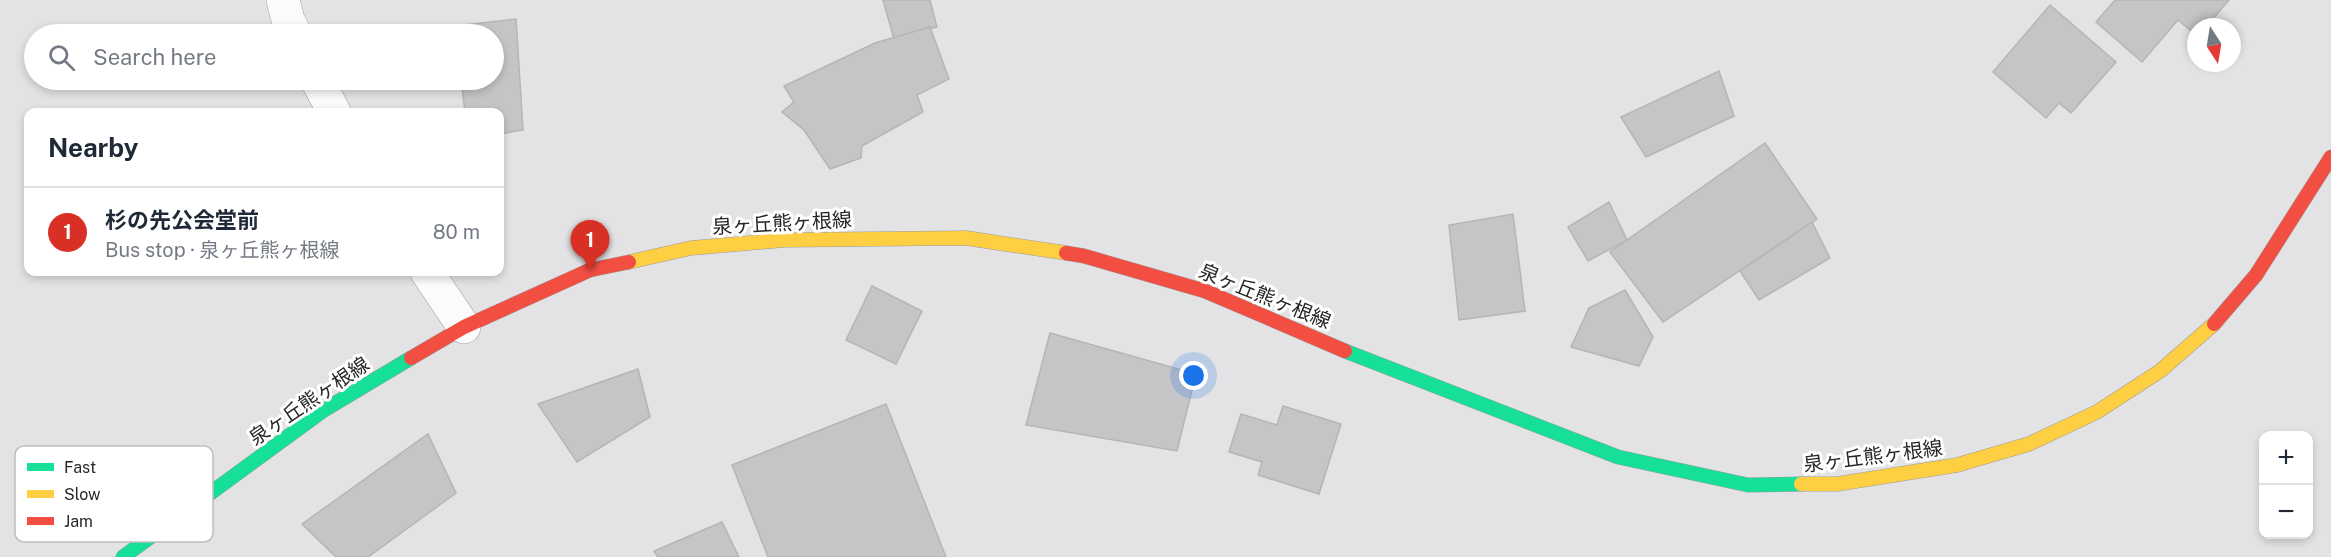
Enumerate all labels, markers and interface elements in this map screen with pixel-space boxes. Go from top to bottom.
north arrow [2187,18,2241,72]
search box [24,24,504,90]
icon: search [45,41,78,74]
text: Search here [93,44,217,70]
text: Nearby [48,132,138,163]
text: 杉の先公会堂前 [105,207,259,233]
street label: 泉ヶ丘熊ヶ根線 [711,207,853,239]
text: 1 [63,220,72,244]
text: 80 m [433,220,480,244]
pin: 1 [570,220,610,270]
text: Bus stop · 泉ヶ丘熊ヶ根線 [105,238,340,262]
street label: 泉ヶ丘熊ヶ根線 [1196,259,1334,333]
street label: 泉ヶ丘熊ヶ根線 [244,352,374,450]
your location [1179,361,1208,390]
map controls [2259,431,2313,539]
button: + [2259,431,2313,485]
street label: 泉ヶ丘熊ヶ根線 [1802,436,1944,476]
legend [15,446,213,542]
text: Fast [64,458,96,477]
text: Slow [64,485,101,504]
button: − [2259,485,2313,539]
text: Jam [64,512,93,531]

